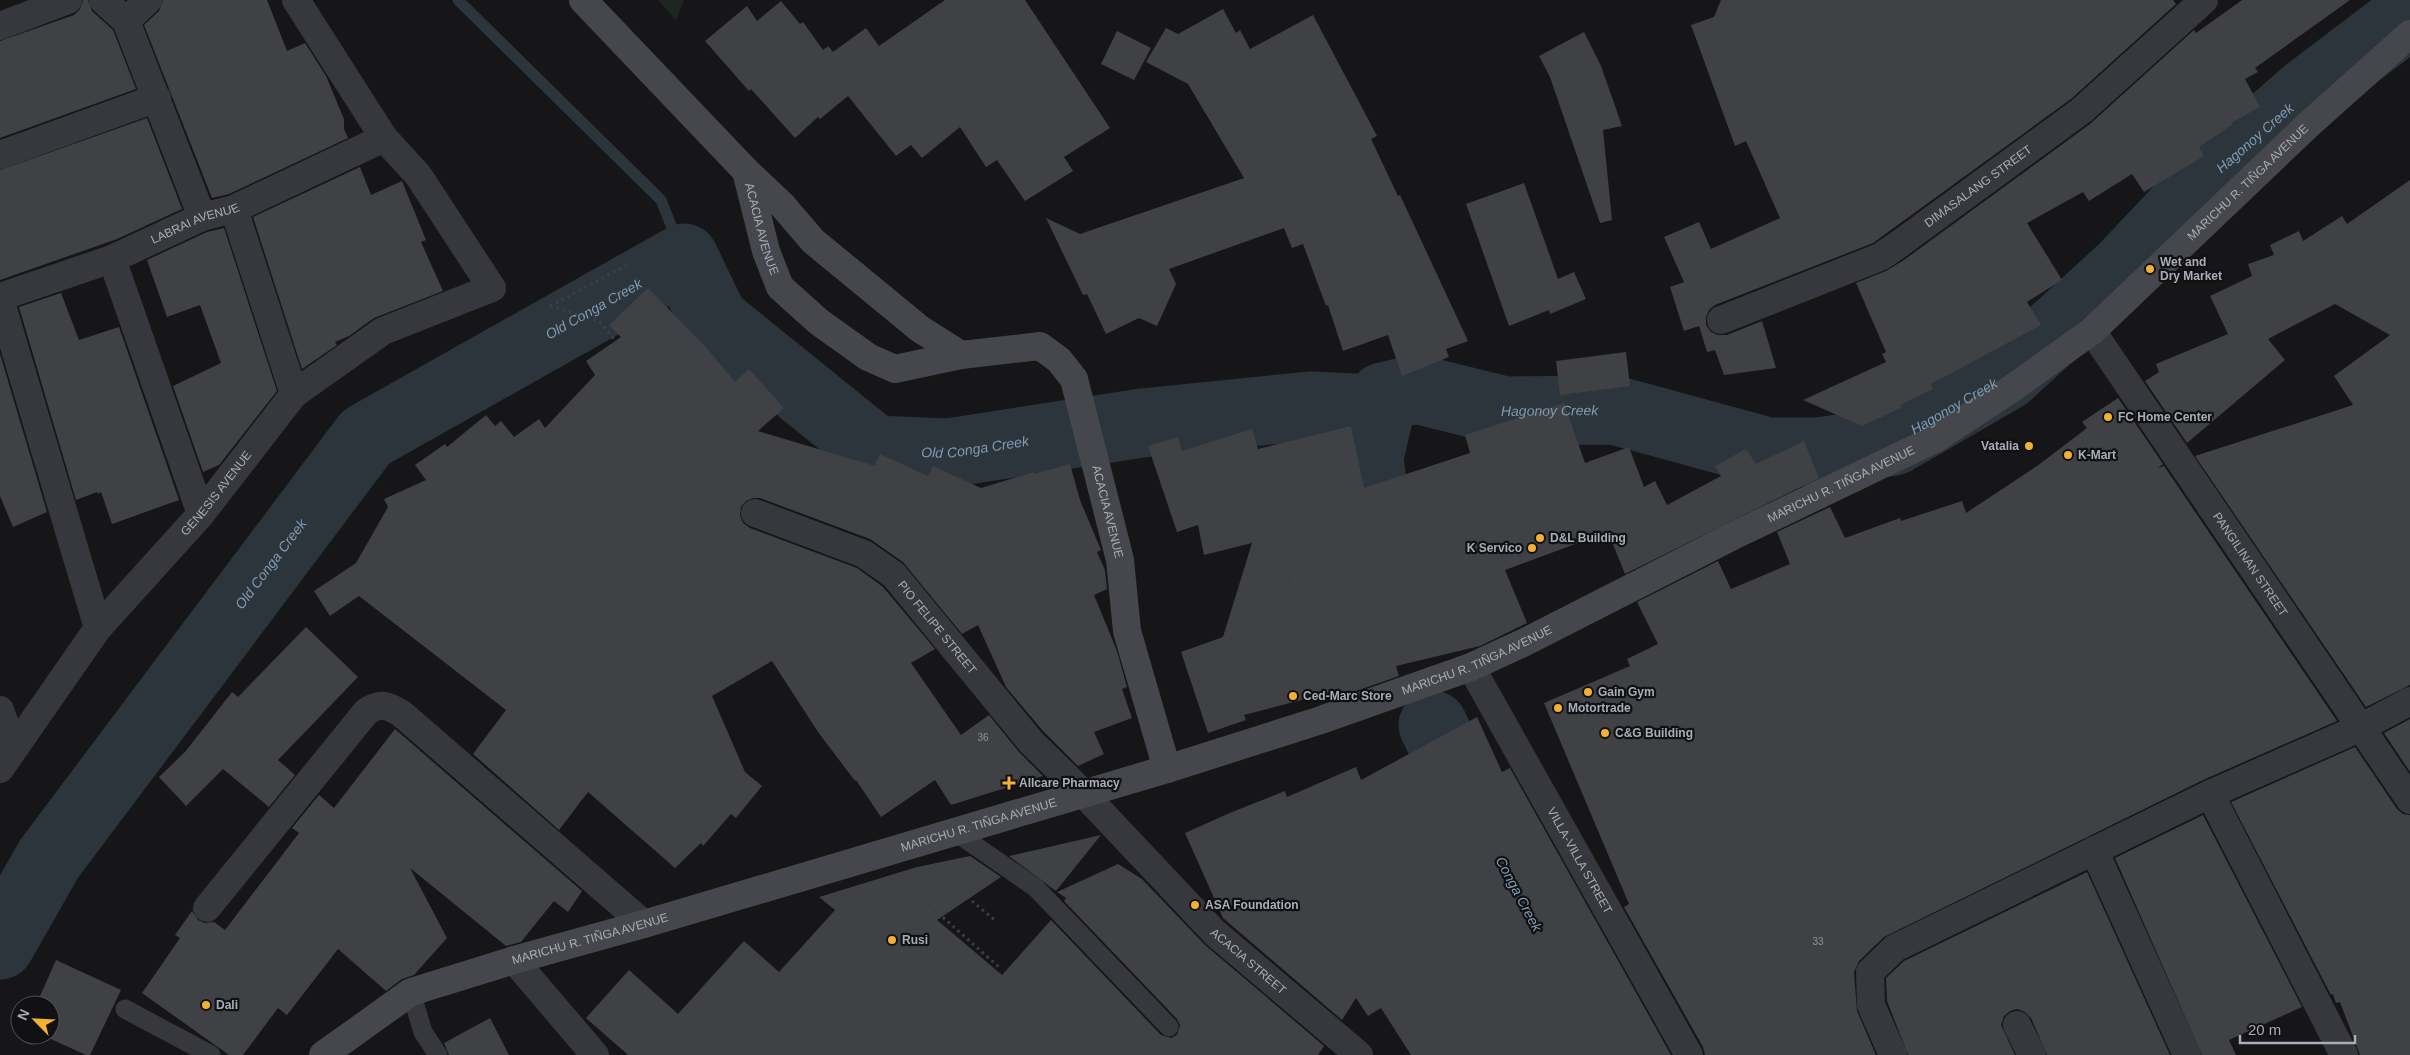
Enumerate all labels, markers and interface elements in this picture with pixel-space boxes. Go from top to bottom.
water label: Hagonoy Creek [2213,99,2297,176]
street label: MARICHU R. TIÑGA AVENUE [2184,122,2311,243]
street label: DIMASALANG STREET [1922,142,2035,230]
street label: ACACIA AVENUE [742,181,782,277]
street label: LABRAI AVENUE [149,200,242,247]
place label: Wet and Dry Market [2160,255,2222,283]
marker: Wet and Dry Market [2144,263,2156,275]
water label: Old Conga Creek [543,275,646,342]
water label: Hagonoy Creek [1908,374,2001,438]
water label: Hagonoy Creek [1501,402,1599,419]
place label: FC Home Center [2118,410,2212,424]
marker: FC Home Center [2102,411,2114,423]
water label: Old Conga Creek [921,432,1031,461]
place label: Vatalia [1981,439,2019,453]
marker: Vatalia [2023,440,2035,452]
street label: MARICHU R. TIÑGA AVENUE [1765,443,1917,525]
street label: GENESIS AVENUE [178,448,254,538]
place label: K-Mart [2078,448,2116,462]
marker: K-Mart [2062,449,2074,461]
street label: ACACIA AVENUE [1089,464,1126,560]
street label: PANGILINAN STREET [2210,510,2291,620]
water label: Old Conga Creek [232,515,310,612]
place label: D&L Building [1550,531,1626,545]
marker: D&L Building [1534,532,1546,544]
place label: K Servico [1467,541,1522,555]
marker: K Servico [1526,542,1538,554]
street label: PIO FELIPE STREET [895,578,980,677]
street label: MARICHU R. TIÑGA AVENUE [1400,622,1554,698]
place label: Gain Gym [1598,685,1655,699]
marker: Gain Gym [1582,686,1594,698]
place label: Ced-Marc Store [1303,689,1392,703]
marker: Ced-Marc Store [1287,690,1299,702]
place label: Motortrade [1568,701,1631,715]
marker: Motortrade [1552,702,1564,714]
place label: C&G Building [1615,726,1693,740]
marker: C&G Building [1599,727,1611,739]
house number: 36 [977,732,989,743]
place label: Allcare Pharmacy [1019,776,1120,790]
marker: Allcare Pharmacy [1003,777,1015,789]
street label: MARICHU R. TIÑGA AVENUE [899,795,1058,855]
street label: VILLA-VILLA STREET [1544,805,1615,917]
water label: Conga Creek [1493,854,1546,935]
place label: ASA Foundation [1205,898,1299,912]
marker: ASA Foundation [1189,899,1201,911]
street label: MARICHU R. TIÑGA AVENUE [510,910,670,967]
street label: ACACIA STREET [1208,925,1290,998]
place label: Rusi [902,933,928,947]
marker: Rusi [886,934,898,946]
house number: 33 [1812,936,1824,947]
north arrow [10,995,60,1045]
place label: Dali [216,998,238,1012]
marker: Dali [200,999,212,1011]
text: N [14,1007,32,1023]
scale bar [2240,1012,2355,1044]
text: 20 m [2248,1021,2281,1038]

